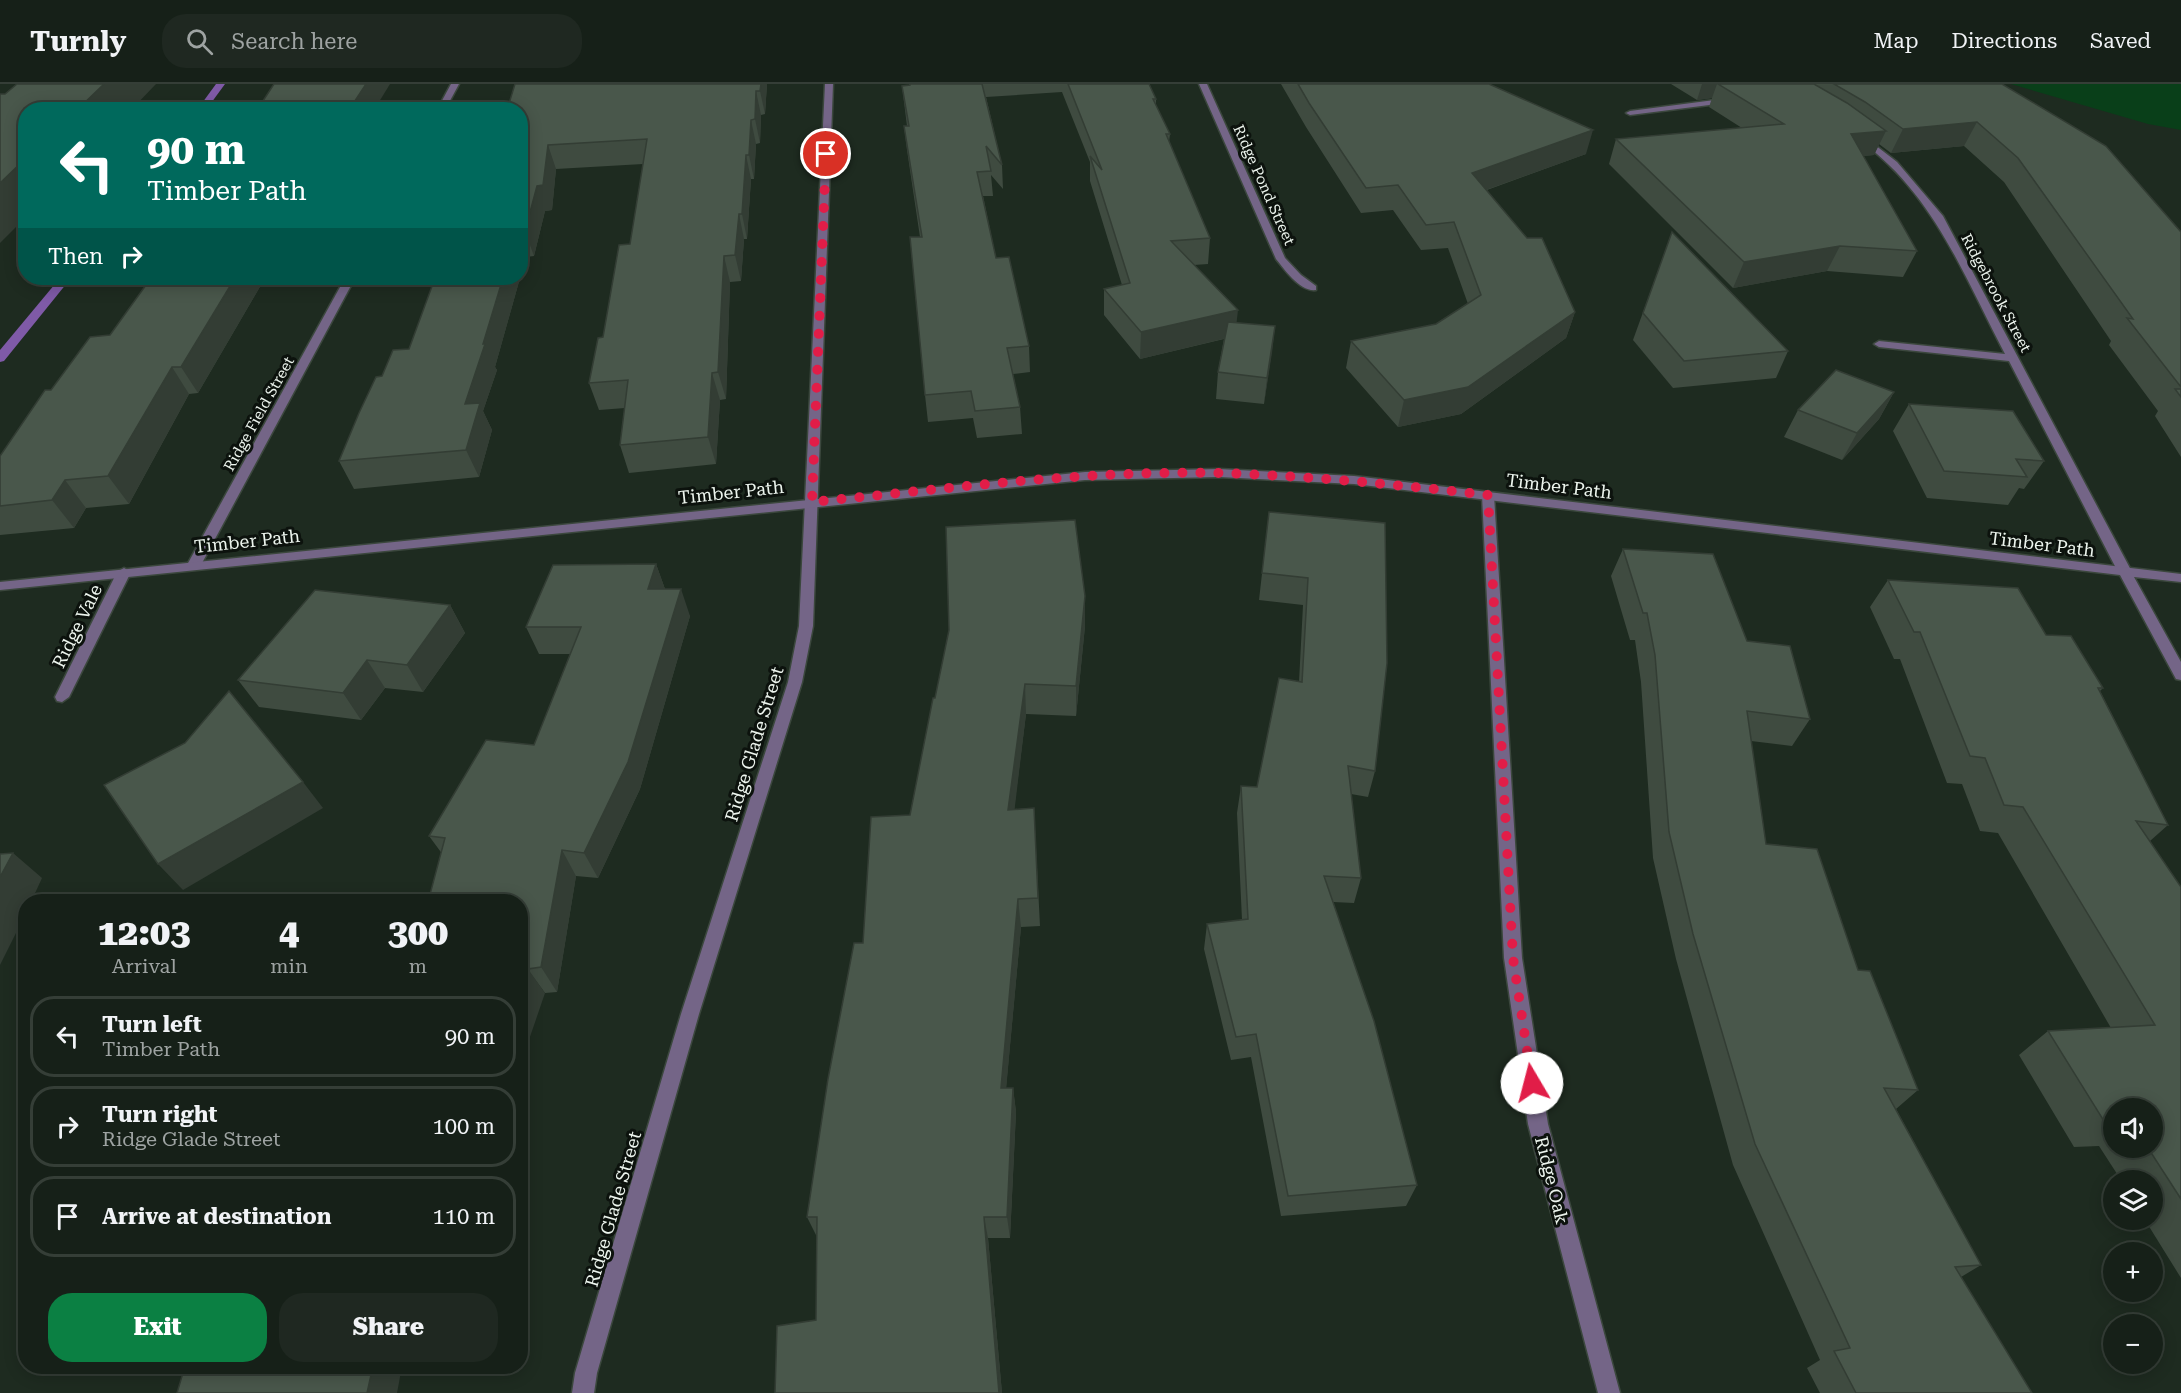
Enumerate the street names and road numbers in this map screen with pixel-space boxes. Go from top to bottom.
street label: Ridge Pond Street [1229,122,1299,248]
street label: Ridgebrook Street [1957,231,2035,356]
street label: Ridge Field Street [220,353,298,474]
street label: Timber Path [1505,469,1613,503]
street label: Timber Path [677,476,785,508]
street label: Timber Path [193,525,301,557]
street label: Timber Path [1988,527,2096,561]
street label: Ridge Vale [48,581,106,671]
street label: Ridge Glade Street [720,664,788,824]
street label: Ridge Glade Street [581,1129,645,1289]
street label: Ridge Oak [1531,1134,1573,1226]

